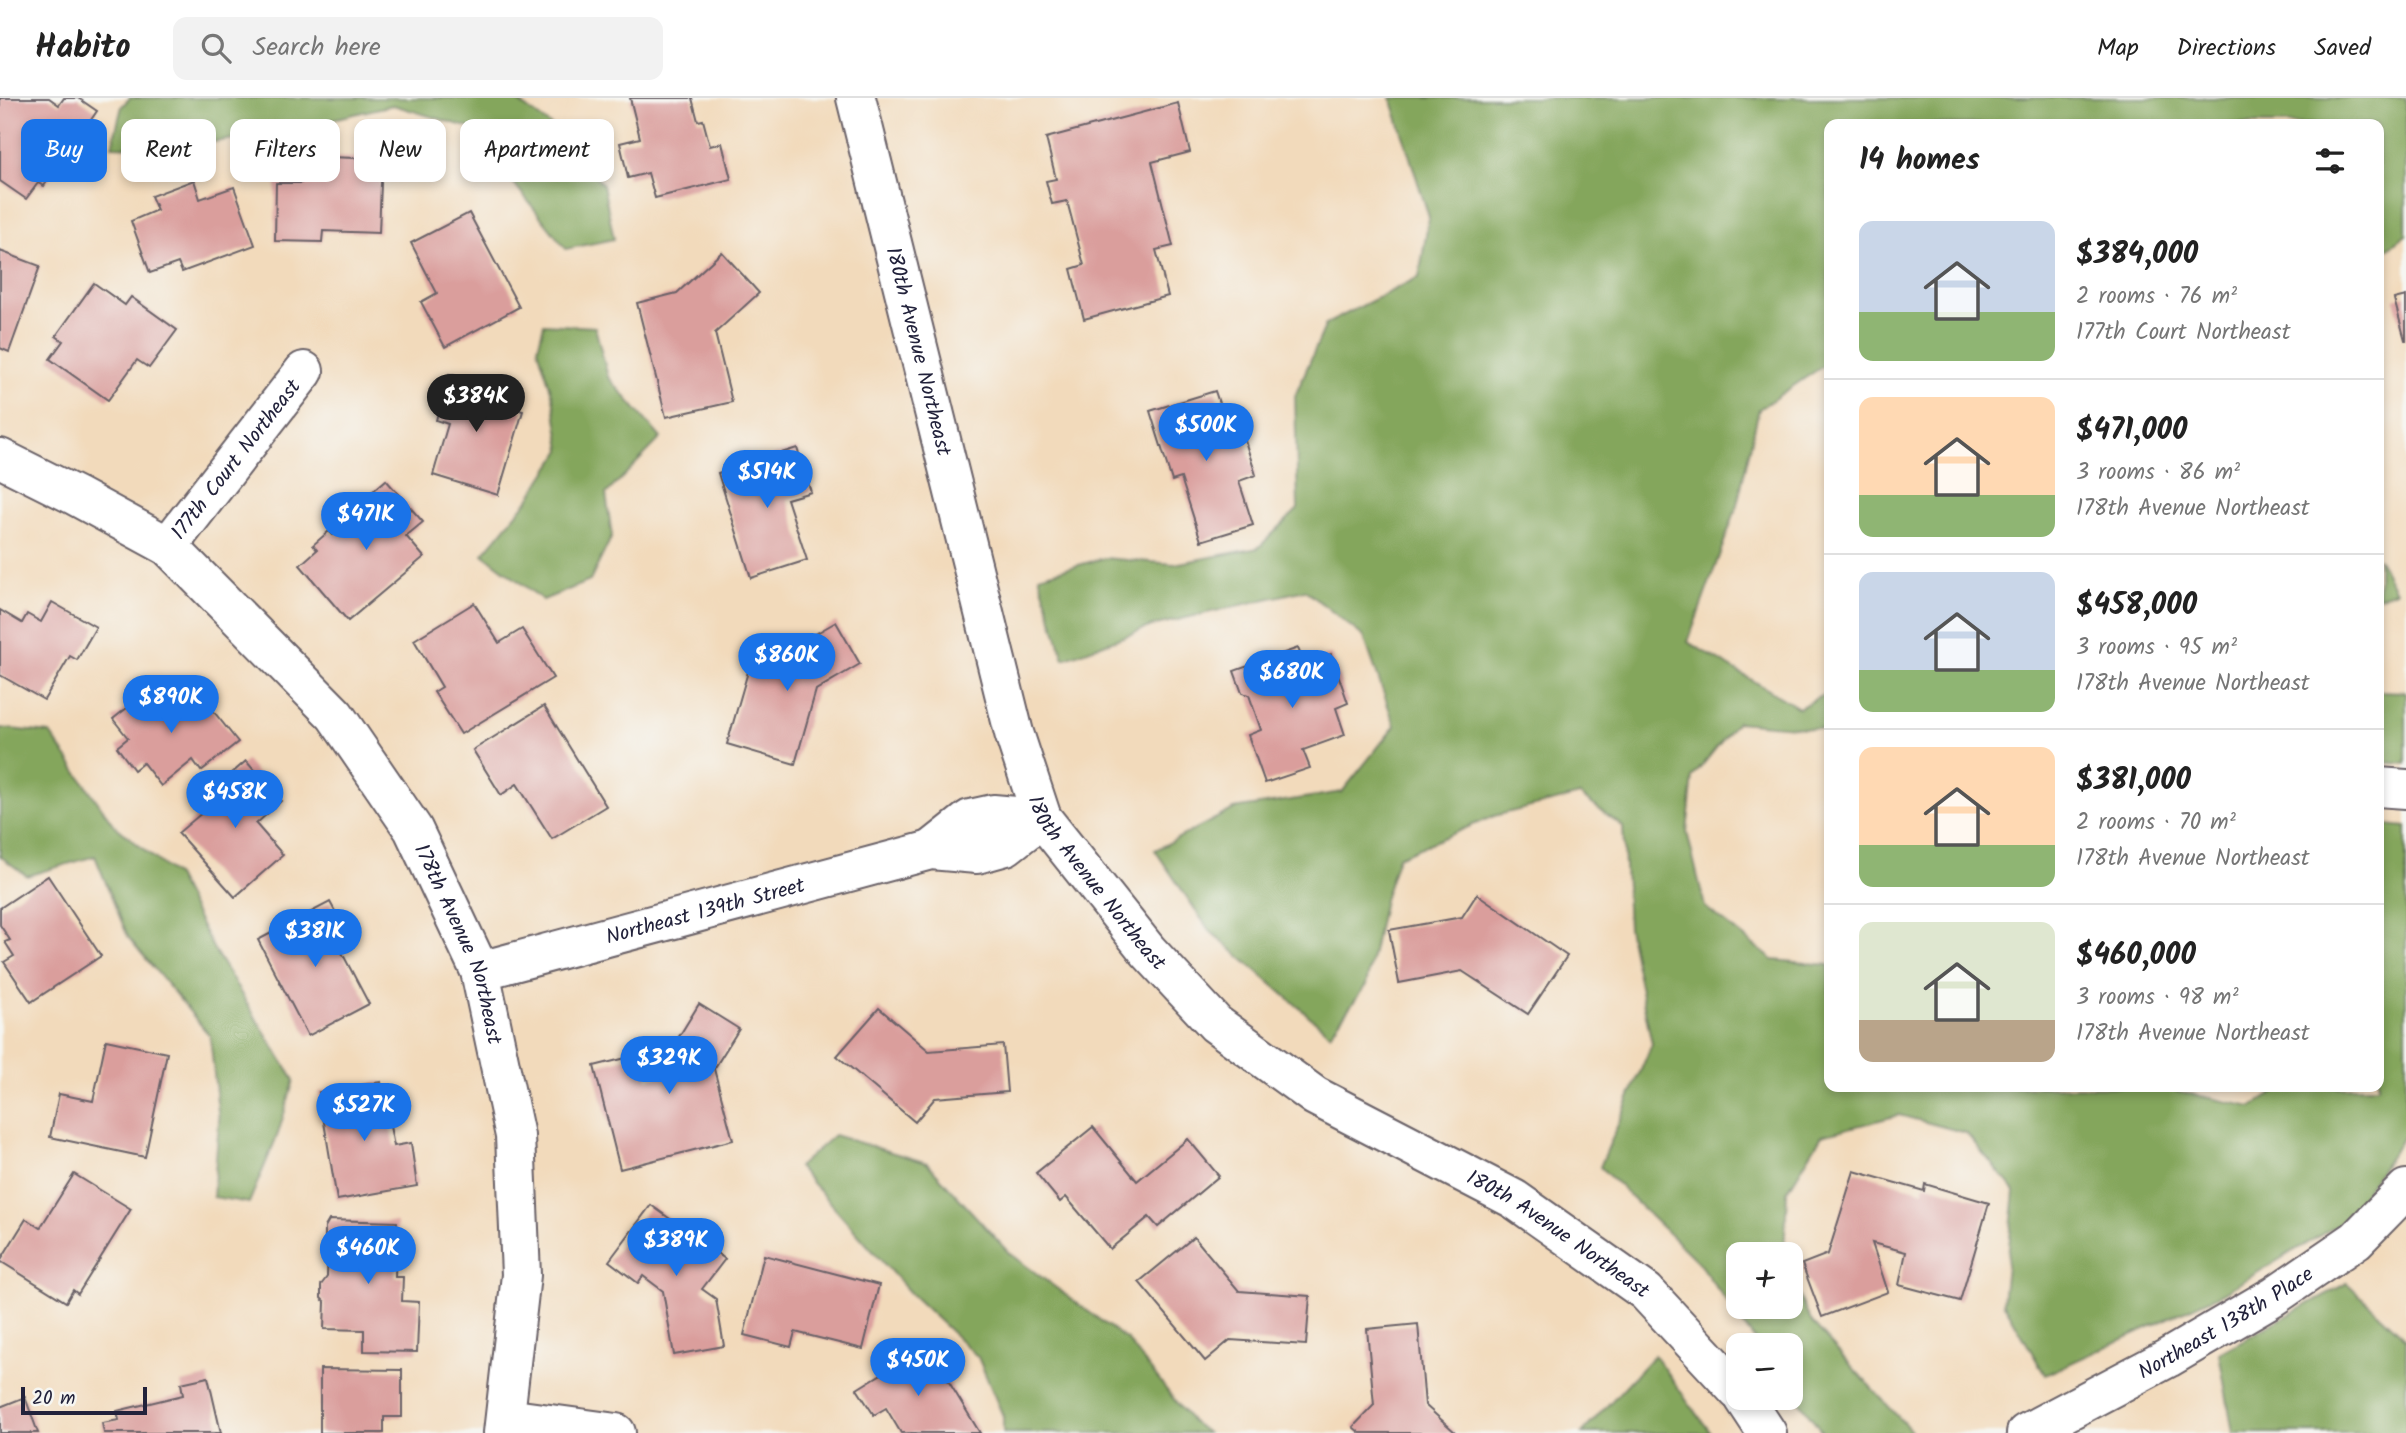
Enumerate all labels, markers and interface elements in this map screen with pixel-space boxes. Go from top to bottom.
search box [173,17,663,80]
text: Habito [35,22,131,75]
text: Search here [253,27,381,69]
icon: search [197,29,235,67]
text: Map [2097,29,2139,68]
text: Directions [2177,29,2276,68]
text: Saved [2314,29,2371,68]
chip: Buy [21,119,107,182]
chip: Rent [121,119,216,182]
chip: Filters [230,119,340,182]
chip: New [354,119,446,182]
chip: Apartment [460,119,614,182]
text: 14 homes [1859,137,1980,185]
icon: filters [2311,142,2349,180]
text: $384,000 [2076,231,2198,279]
street label: 180th Avenue Northeast [876,244,960,460]
icon: home [1915,249,1999,333]
text: 2 rooms · 76 m² [2076,279,2237,315]
text: 177th Court Northeast [2076,315,2291,351]
street label: 177th Court Northeast [164,372,310,548]
pin: $384K [427,374,525,434]
text: $384K [443,379,509,415]
pin: $500K [1157,404,1255,463]
text: $471,000 [2076,407,2187,455]
text: $500K [1175,408,1237,444]
icon: home [1915,425,1999,509]
pin: $514K [718,450,816,510]
text: $514K [738,455,796,491]
text: 3 rooms · 86 m² [2076,455,2240,491]
text: 178th Avenue Northeast [2076,491,2310,527]
pin: $471K [317,492,415,552]
text: $471K [337,497,395,533]
text: $458,000 [2076,582,2197,630]
icon: home [1915,600,1999,684]
text: 3 rooms · 95 m² [2076,630,2237,666]
pin: $860K [738,634,836,693]
text: $860K [754,638,820,674]
pin: $680K [1243,650,1341,710]
text: $680K [1259,655,1325,691]
text: 178th Avenue Northeast [2076,666,2310,702]
pin: $890K [122,676,220,735]
text: $890K [139,680,203,716]
text: $381,000 [2076,757,2191,805]
pin: $458K [186,770,284,830]
text: $458K [202,775,268,811]
icon: home [1915,775,1999,859]
street label: 180th Avenue Northeast [1018,791,1174,979]
text: 2 rooms · 70 m² [2076,805,2236,841]
street label: 178th Avenue Northeast [404,839,510,1048]
text: 178th Avenue Northeast [2076,841,2310,877]
street label: Northeast 139th Street [602,869,809,955]
pin: $381K [266,910,364,969]
text: $381K [285,914,345,950]
text: $460,000 [2076,932,2196,980]
icon: home [1915,950,1999,1034]
text: 3 rooms · 98 m² [2076,980,2239,1016]
text: 178th Avenue Northeast [2076,1016,2310,1052]
pin: $329K [620,1037,718,1096]
text: $329K [636,1041,702,1077]
pin: $527K [315,1084,413,1143]
text: $527K [332,1088,396,1124]
street label: 180th Avenue Northeast [1460,1162,1657,1308]
pin: $389K [627,1218,725,1278]
text: $389K [643,1223,709,1259]
pin: $460K [319,1226,417,1286]
text: $460K [336,1231,400,1267]
map controls [1726,1242,1803,1410]
button: + [1726,1242,1803,1319]
street label: Northeast 138th Place [2133,1258,2321,1389]
button: − [1726,1333,1803,1410]
pin: $450K [869,1338,967,1398]
text: $450K [886,1343,950,1379]
scale bar [21,1384,147,1416]
text: 20 m [32,1384,75,1414]

